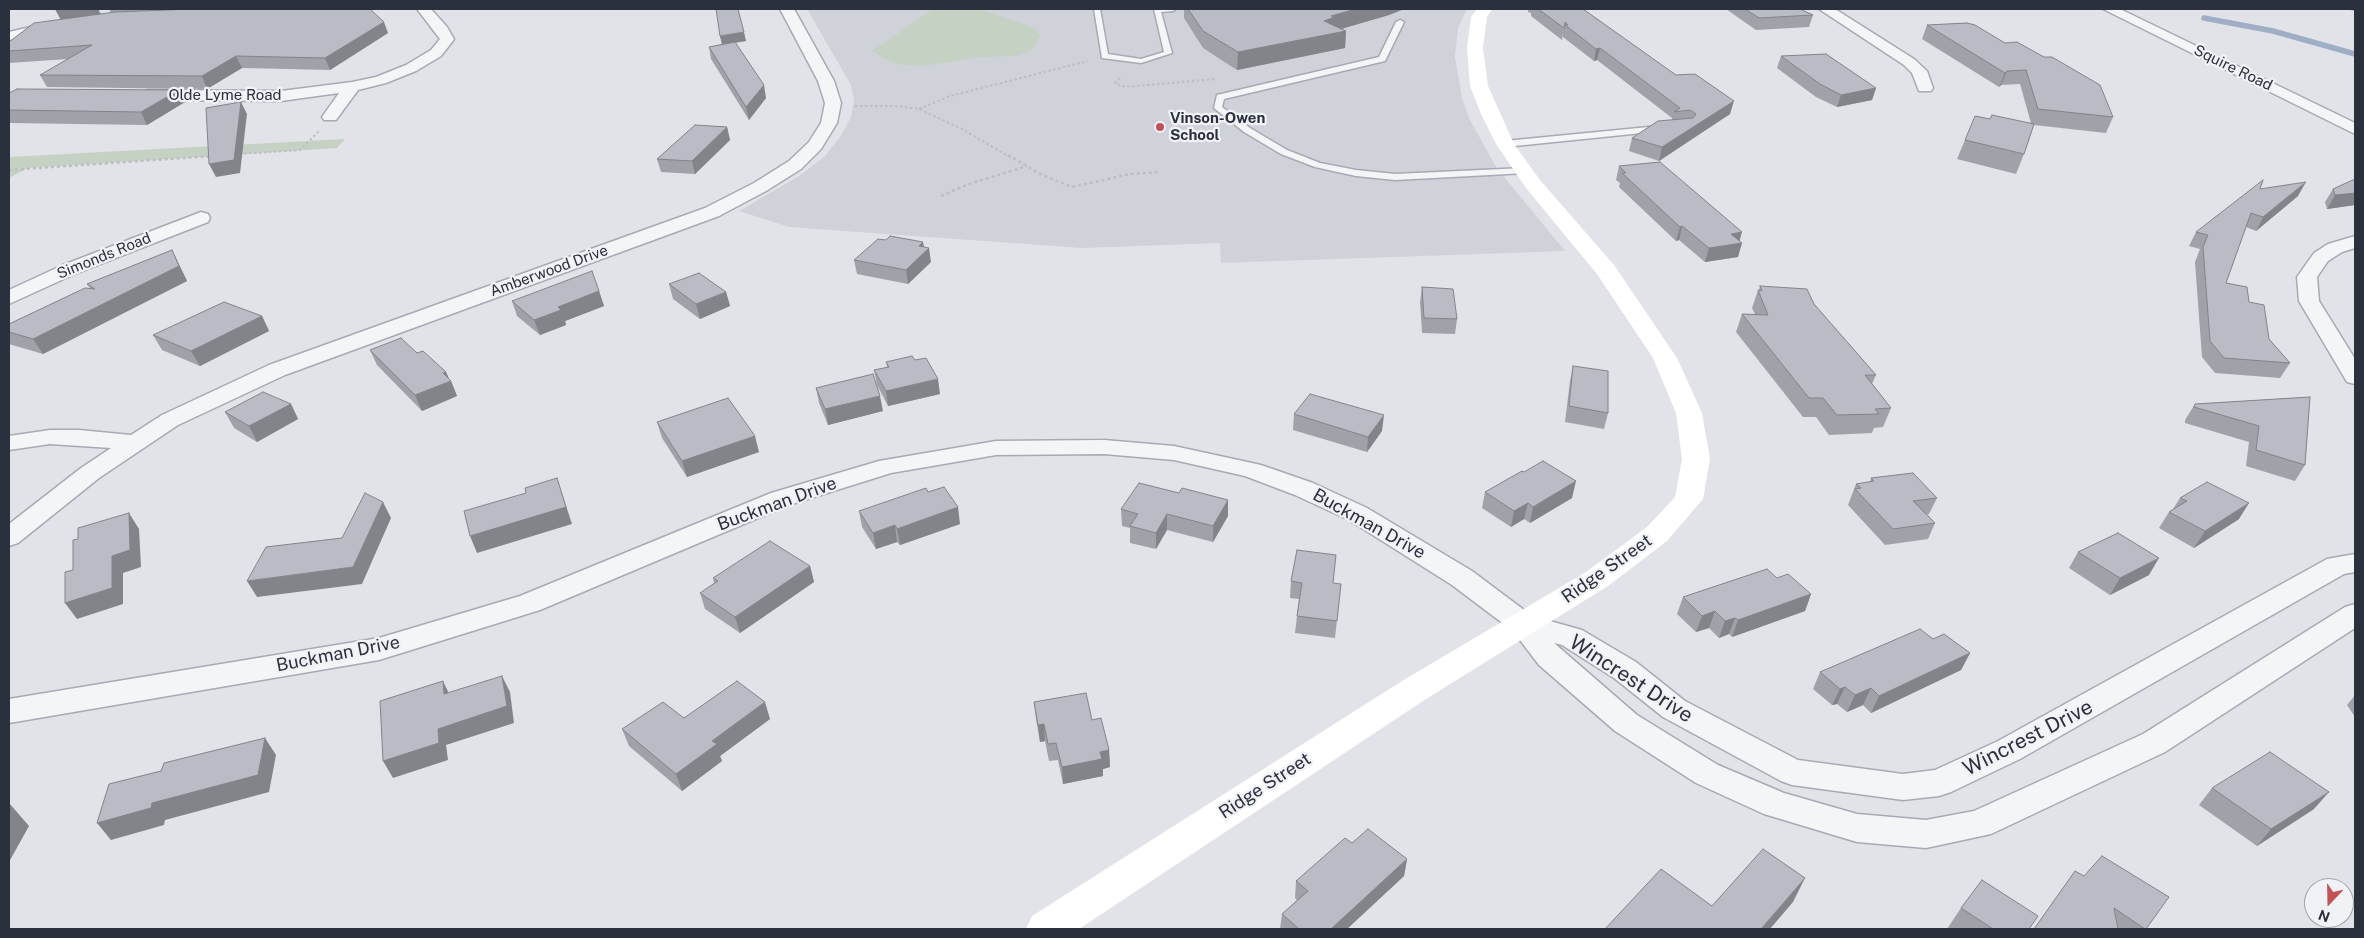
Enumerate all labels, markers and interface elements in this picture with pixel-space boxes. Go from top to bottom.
street label: Squire Road [2191,41,2275,95]
street label: Olde Lyme Road [169,86,281,104]
place label: Vinson-Owen School [1170,109,1265,144]
marker: Vinson-Owen School [1154,121,1166,133]
street label: Simonds Road [54,229,154,283]
street label: Amberwood Drive [488,241,610,301]
street label: Buckman Drive [714,472,840,536]
street label: Buckman Drive [1309,484,1429,564]
street label: Ridge Street [1558,530,1656,608]
street label: Wincrest Drive [1564,630,1698,728]
street label: Buckman Drive [274,631,402,677]
street label: Wincrest Drive [1959,694,2097,782]
street label: Ridge Street [1215,748,1315,824]
north arrow [2304,878,2354,928]
text: N [2316,907,2332,926]

